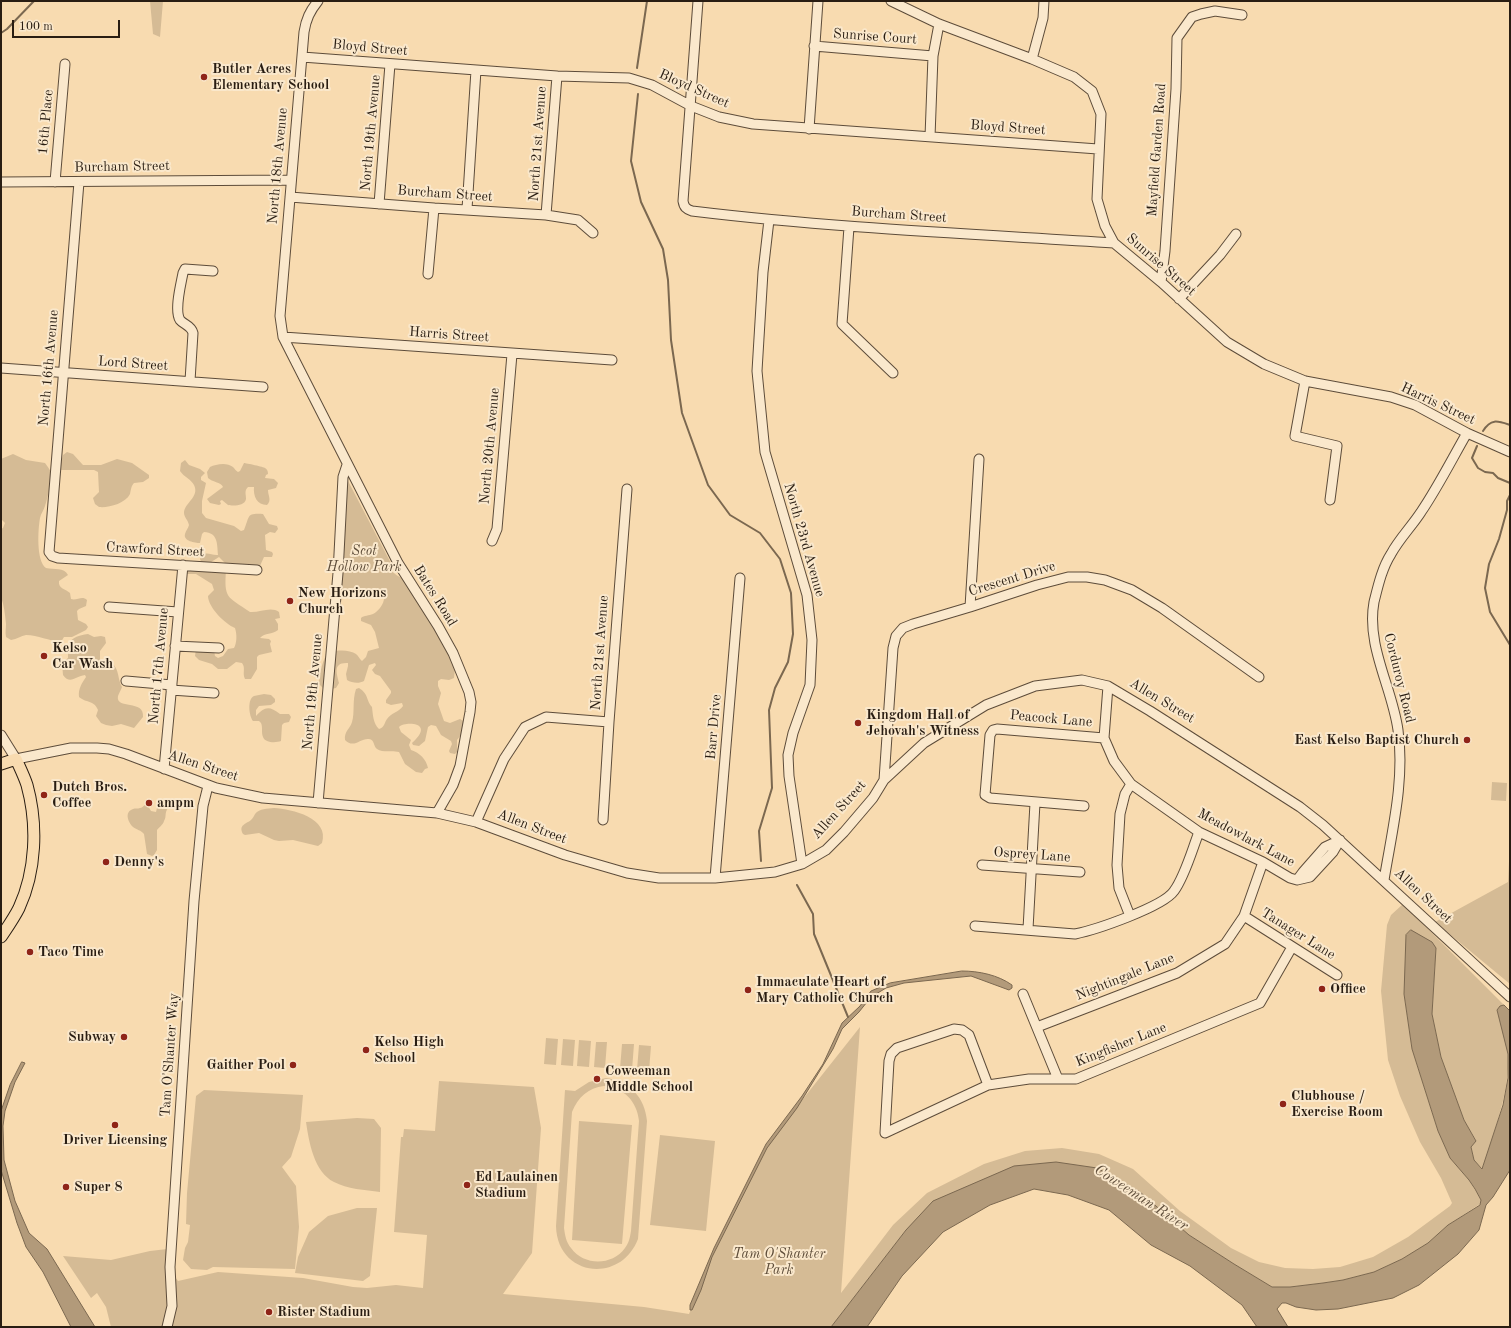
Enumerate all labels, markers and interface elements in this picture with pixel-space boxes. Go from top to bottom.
scale bar [14,12,122,38]
text: 100 m [19,21,53,33]
street label: Sunrise Court [832,26,918,48]
street label: Bloyd Street [332,36,408,60]
place label: Butler Acres Elementary School [212,61,329,94]
street label: Bloyd Street [656,66,732,112]
marker: Butler Acres Elementary School [199,72,209,82]
street label: North 19th Avenue [358,74,384,192]
street label: Mayfield Garden Road [1144,83,1170,217]
street label: North 21st Avenue [526,86,550,202]
street label: 16th Place [35,89,57,155]
street label: North 18th Avenue [265,107,291,225]
street label: Bloyd Street [970,117,1046,139]
street label: Burcham Street [74,158,170,176]
street label: Burcham Street [397,182,493,206]
street label: Burcham Street [851,203,947,227]
street label: Sunrise Street [1123,230,1199,300]
street label: North 16th Avenue [36,309,62,427]
street label: Harris Street [408,324,490,346]
street label: Lord Street [97,353,169,375]
street label: Harris Street [1398,379,1478,429]
street label: North 20th Avenue [477,387,503,505]
street label: North 23rd Avenue [780,481,828,599]
street label: Crawford Street [106,539,204,561]
park label: Scot Hollow Park [326,543,402,576]
street label: Crescent Drive [966,558,1058,600]
street label: Bates Road [410,562,460,630]
place label: New Horizons Church [298,585,386,618]
street label: North 21st Avenue [588,595,612,711]
marker: New Horizons Church [285,596,295,606]
street label: North 17th Avenue [146,607,172,725]
street label: Corduroy Road [1380,631,1418,725]
street label: North 19th Avenue [300,633,326,751]
place label: Kelso Car Wash [52,640,113,672]
marker: Kelso Car Wash [39,651,49,661]
street label: Allen Street [1126,675,1198,727]
street label: Barr Drive [703,694,725,760]
place label: Kingdom Hall of Jehovah's Witness [866,707,979,740]
street label: Peacock Lane [1009,707,1093,731]
marker: Kingdom Hall of Jehovah's Witness [853,718,863,728]
place label: East Kelso Baptist Church [1294,732,1459,748]
marker: East Kelso Baptist Church [1462,735,1472,745]
street label: Allen Street [166,747,240,785]
street label: Allen Street [808,777,870,843]
place label: Dutch Bros. Coffee [52,779,127,812]
marker: Dutch Bros. Coffee [39,790,49,800]
place label: ampm [157,795,194,811]
marker: ampm [144,798,154,808]
street label: Meadowlark Lane [1194,805,1298,871]
street label: Allen Street [495,806,569,848]
street label: Osprey Lane [993,844,1071,866]
place label: Denny's [114,854,164,870]
marker: Denny's [101,857,111,867]
street label: Allen Street [1390,865,1456,927]
street label: Tanager Lane [1258,904,1338,964]
place label: Taco Time [38,944,104,960]
marker: Taco Time [25,947,35,957]
street label: Nightingale Lane [1073,950,1177,1004]
place label: Immaculate Heart of Mary Catholic Church [756,974,893,1006]
place label: Office [1330,981,1366,997]
marker: Office [1317,984,1327,994]
marker: Immaculate Heart of Mary Catholic Church [743,985,753,995]
street label: Tam O'Shanter Way [157,993,183,1117]
street label: Kingfisher Lane [1073,1019,1169,1071]
place label: Subway [68,1029,116,1045]
marker: Subway [119,1032,129,1042]
place label: Kelso High School [374,1034,444,1066]
marker: Kelso High School [361,1045,371,1055]
place label: Gaither Pool [207,1057,285,1073]
marker: Gaither Pool [288,1060,298,1070]
place label: Coweeman Middle School [605,1063,693,1096]
marker: Coweeman Middle School [592,1074,602,1084]
place label: Clubhouse / Exercise Room [1291,1088,1383,1120]
marker: Clubhouse / Exercise Room [1278,1099,1288,1109]
marker: Driver Licensing [110,1120,120,1130]
place label: Driver Licensing [63,1132,167,1148]
water label: Coweeman River [1091,1161,1191,1235]
place label: Ed Laulainen Stadium [475,1169,558,1202]
place label: Super 8 [74,1179,123,1195]
marker: Ed Laulainen Stadium [462,1180,472,1190]
marker: Super 8 [61,1182,71,1192]
park label: Tam O'Shanter Park [733,1246,825,1278]
place label: Rister Stadium [277,1304,371,1320]
marker: Rister Stadium [264,1307,274,1317]

